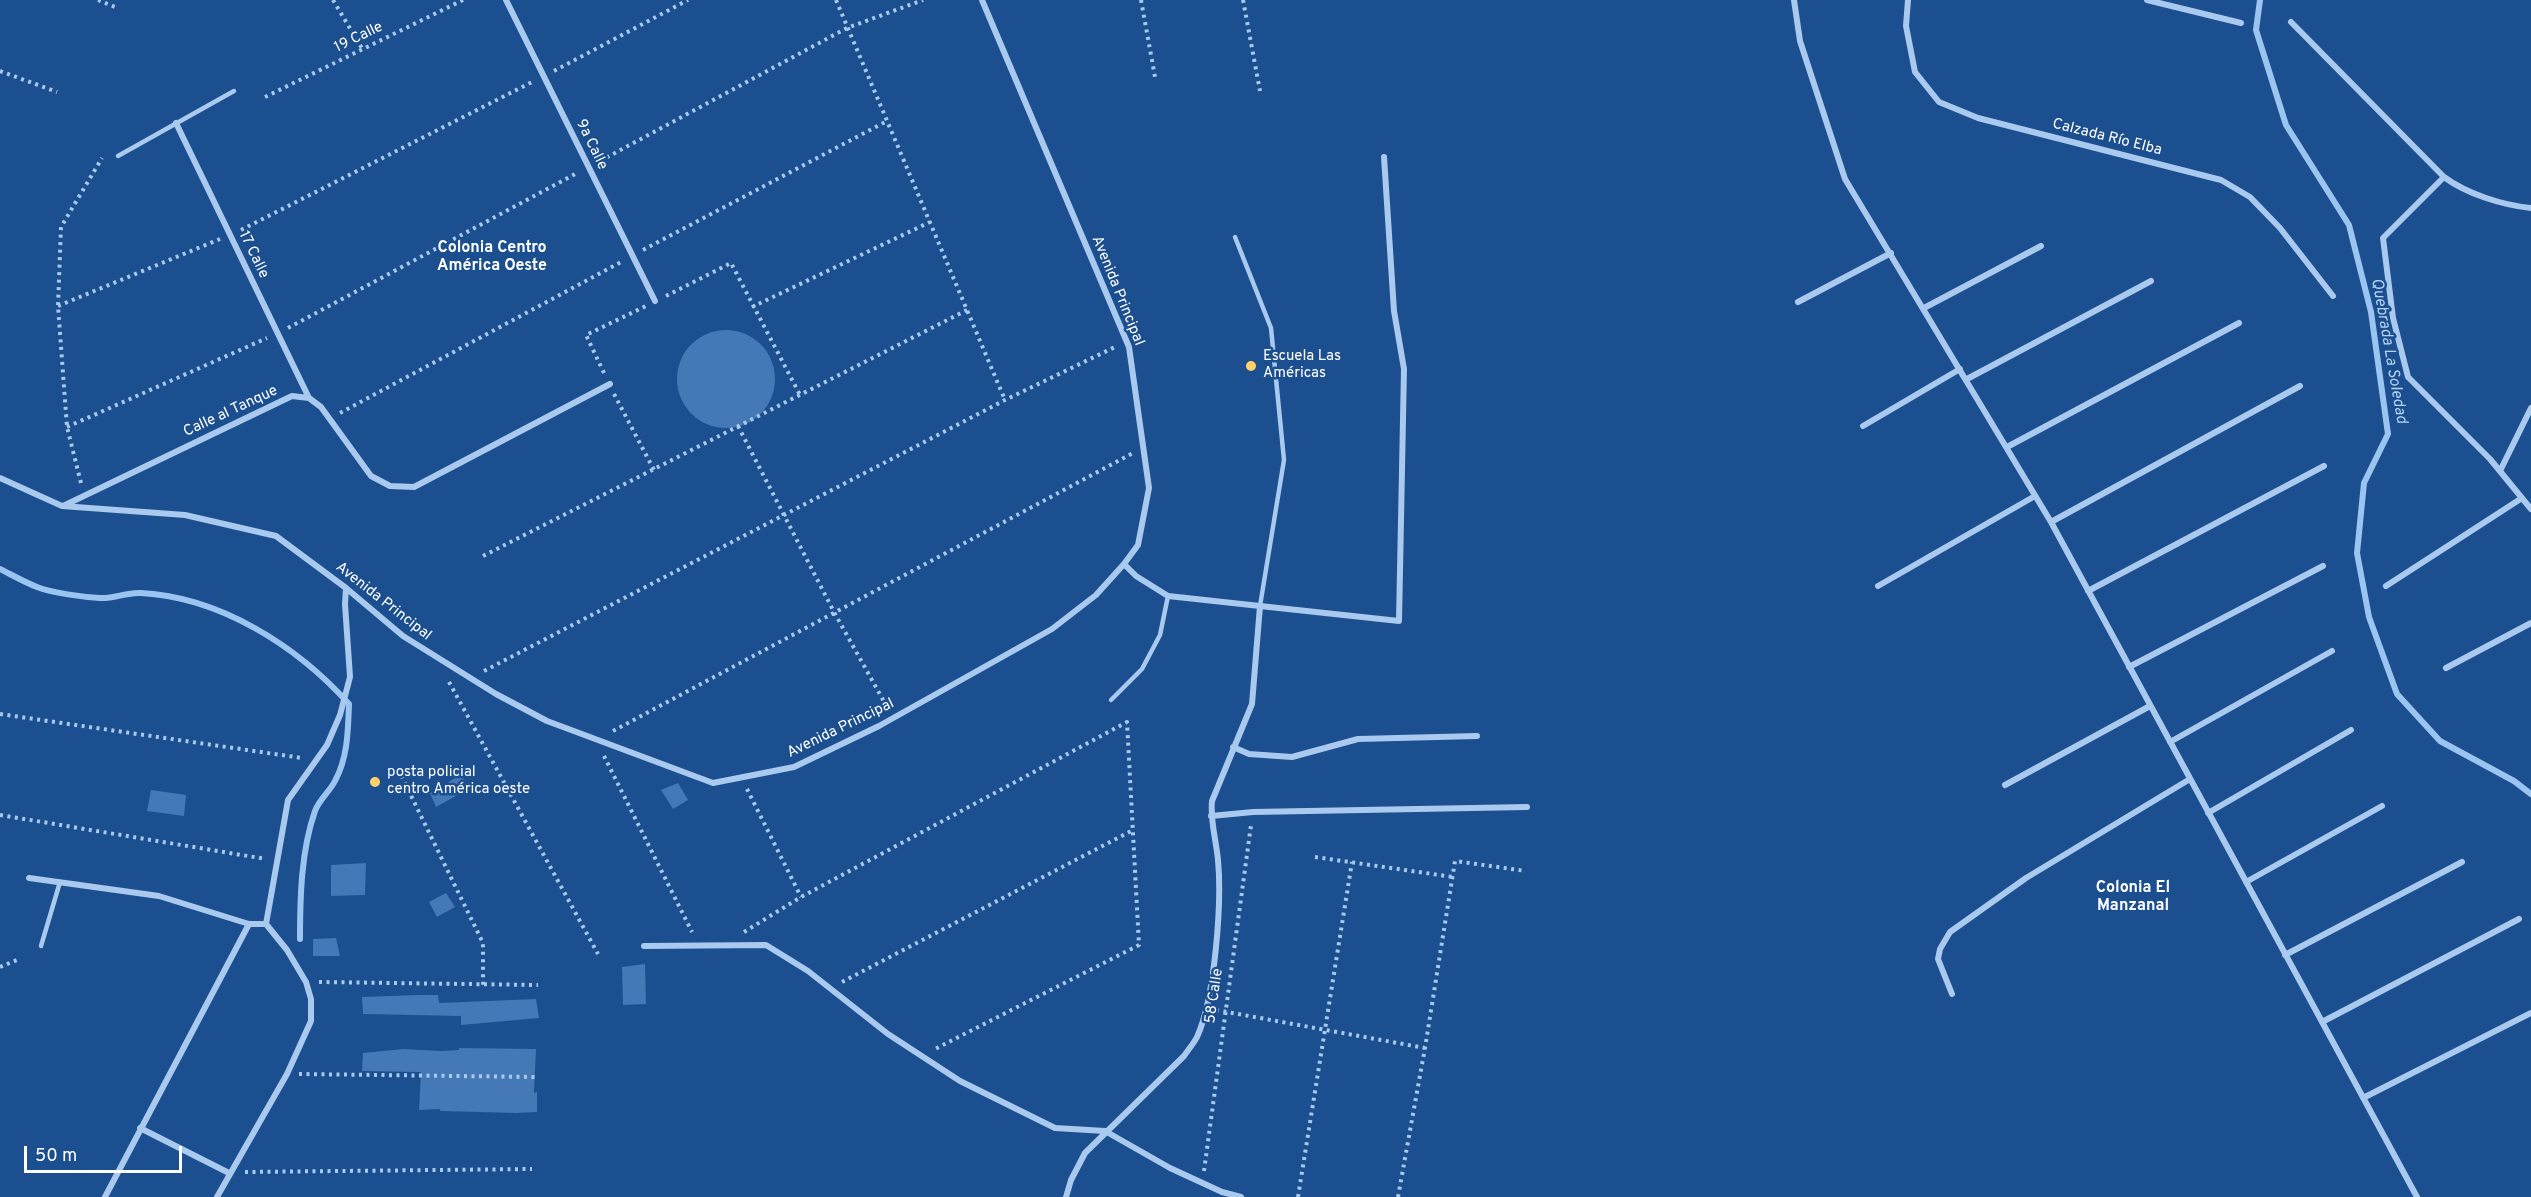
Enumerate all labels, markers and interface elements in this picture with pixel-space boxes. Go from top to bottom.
street label: 19 Calle [332,19,386,57]
street label: Calzada Río Elba [2050,116,2164,160]
street label: 9a Calle [571,117,611,173]
street label: 17 Calle [234,228,272,282]
street label: Avenida Principal [1087,233,1147,349]
district label: Colonia Centro América Oeste [437,239,547,277]
water label: Quebrada La Soledad [2366,277,2410,425]
place label: Escuela Las Américas [1263,348,1341,383]
marker: Escuela Las Américas [1244,359,1258,373]
street label: Calle al Tanque [181,382,281,442]
street label: Avenida Principal [331,559,435,645]
street label: Avenida Principal [785,695,897,763]
place label: posta policial centro América oeste [387,764,530,799]
marker: posta policial centro América oeste [368,775,382,789]
district label: Colonia El Manzanal [2096,879,2170,917]
street label: 58 Calle [1202,967,1228,1025]
scale bar [27,1134,184,1172]
text: 50 m [35,1145,77,1168]

